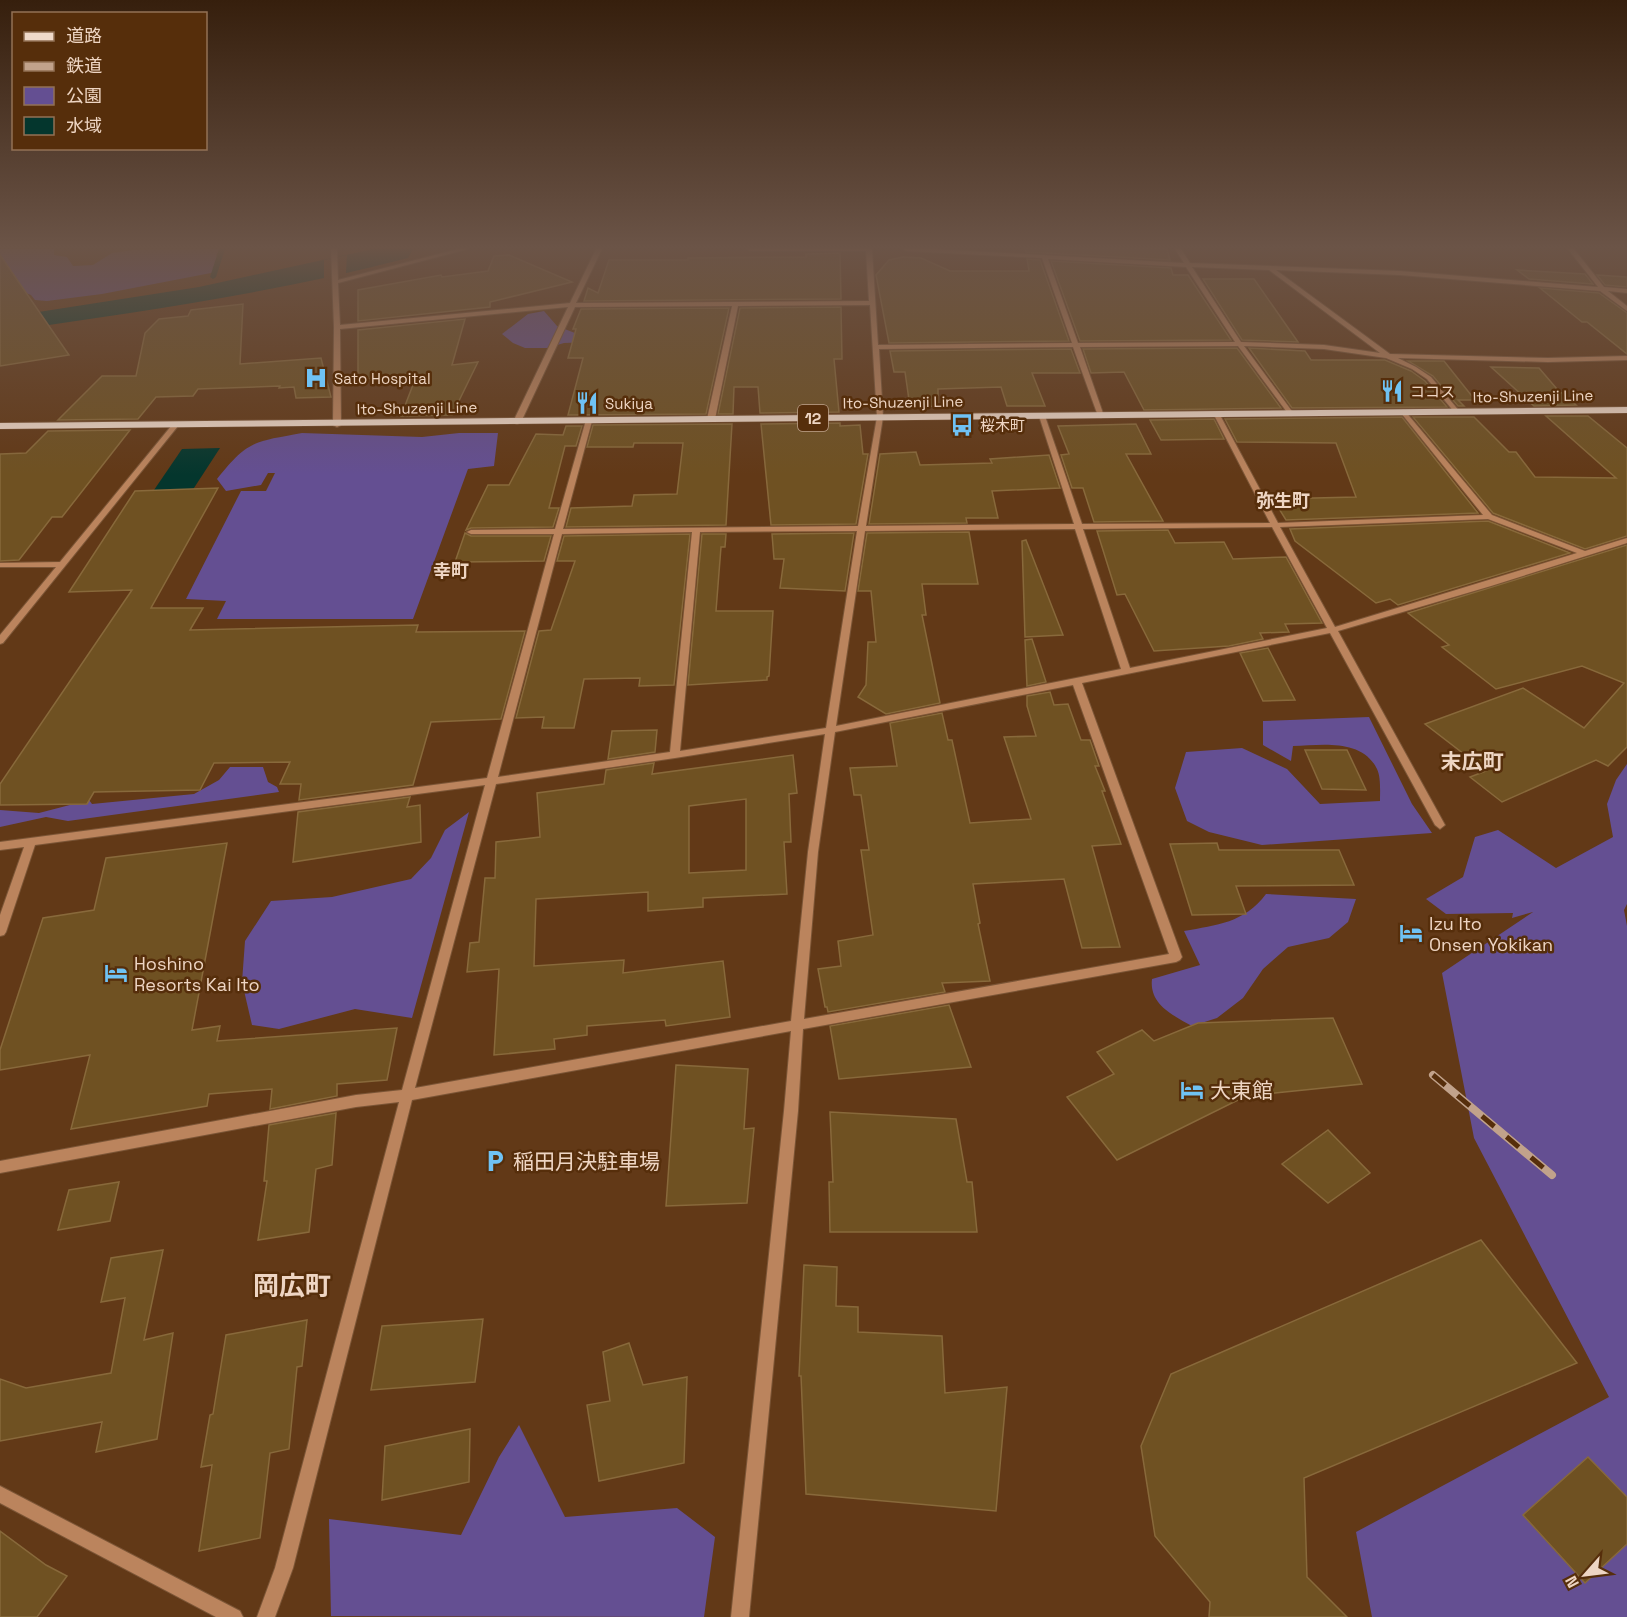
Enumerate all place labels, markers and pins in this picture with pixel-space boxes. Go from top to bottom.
hospital icon: Sato Hospital [303,365,329,391]
place label: Sato Hospital [334,369,431,388]
restaurant icon: ココス [1379,378,1405,404]
place label: ココス [1410,382,1455,401]
restaurant icon: Sukiya [574,390,600,416]
place label: Sukiya [605,394,653,413]
bus stop icon: 桜木町 [949,412,975,438]
place label: 桜木町 [980,416,1025,435]
place label: Izu Ito Onsen Yokikan [1429,912,1553,956]
hotel icon: Izu Ito Onsen Yokikan [1398,920,1424,946]
place label: Hoshino Resorts Kai Ito [134,952,260,996]
hotel icon: Hoshino Resorts Kai Ito [103,960,129,986]
hotel icon: 大東館 [1179,1077,1205,1103]
place label: 大東館 [1210,1077,1273,1104]
parking icon: 稲田月決駐車場 [482,1148,508,1174]
place label: 稲田月決駐車場 [513,1148,660,1175]

